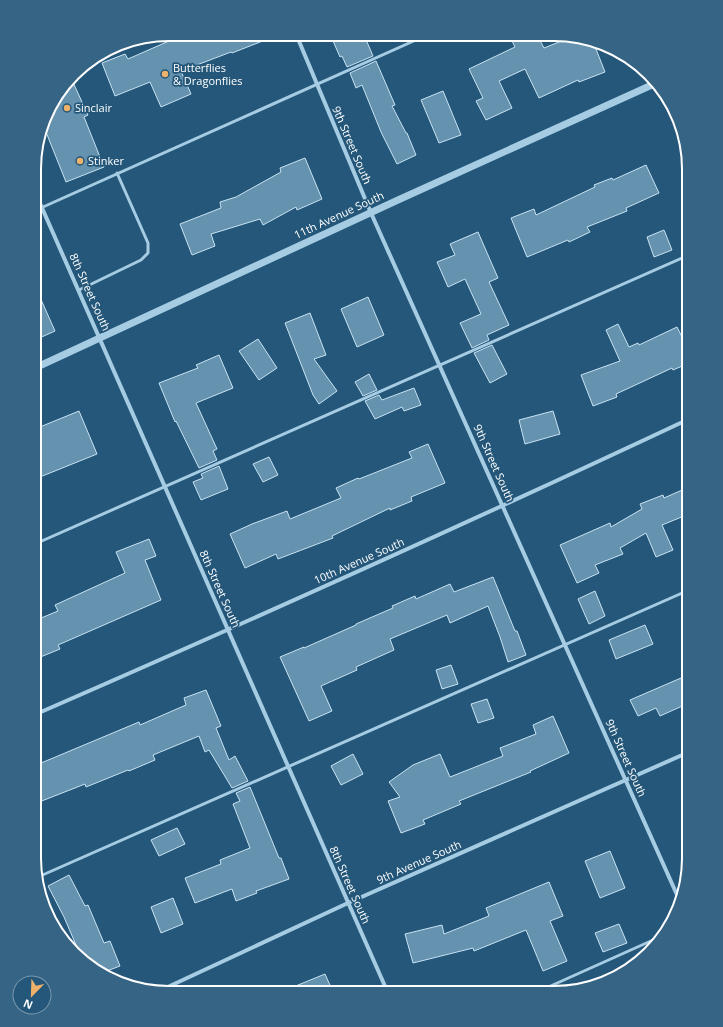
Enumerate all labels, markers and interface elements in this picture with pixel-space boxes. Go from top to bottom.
place label: Butterflies & Dragonflies [173,60,242,88]
marker: Butterflies & Dragonflies [160,69,170,79]
place label: Sinclair [75,100,112,115]
marker: Sinclair [62,103,72,113]
street label: 9th Street South [329,103,376,186]
place label: Stinker [88,153,124,168]
marker: Stinker [75,156,85,166]
street label: 11th Avenue South [292,187,386,242]
street label: 8th Street South [67,251,114,333]
street label: 9th Street South [471,422,518,504]
street label: 10th Avenue South [311,534,406,587]
street label: 8th Street South [197,548,244,630]
street label: 9th Street South [603,717,650,799]
street label: 9th Avenue South [374,836,463,887]
street label: 8th Street South [327,844,374,926]
north arrow [12,975,52,1015]
text: N [21,996,35,1013]

